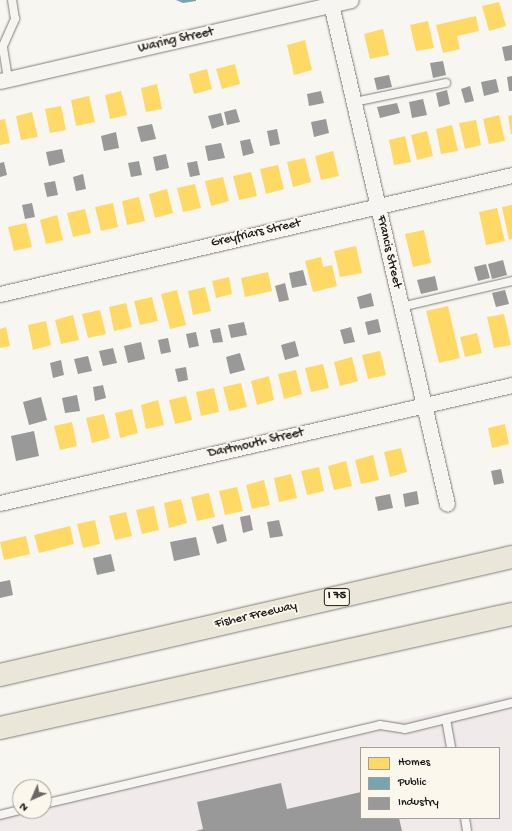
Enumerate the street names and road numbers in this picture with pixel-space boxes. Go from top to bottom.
street label: Waring Street [137,25,215,57]
street label: Francis Street [372,214,404,290]
street label: Greyfriars Street [210,216,302,252]
street label: Dartmouth Street [207,425,305,463]
road number: I 75 [323,587,351,607]
street label: Fisher Freeway [213,599,299,633]

